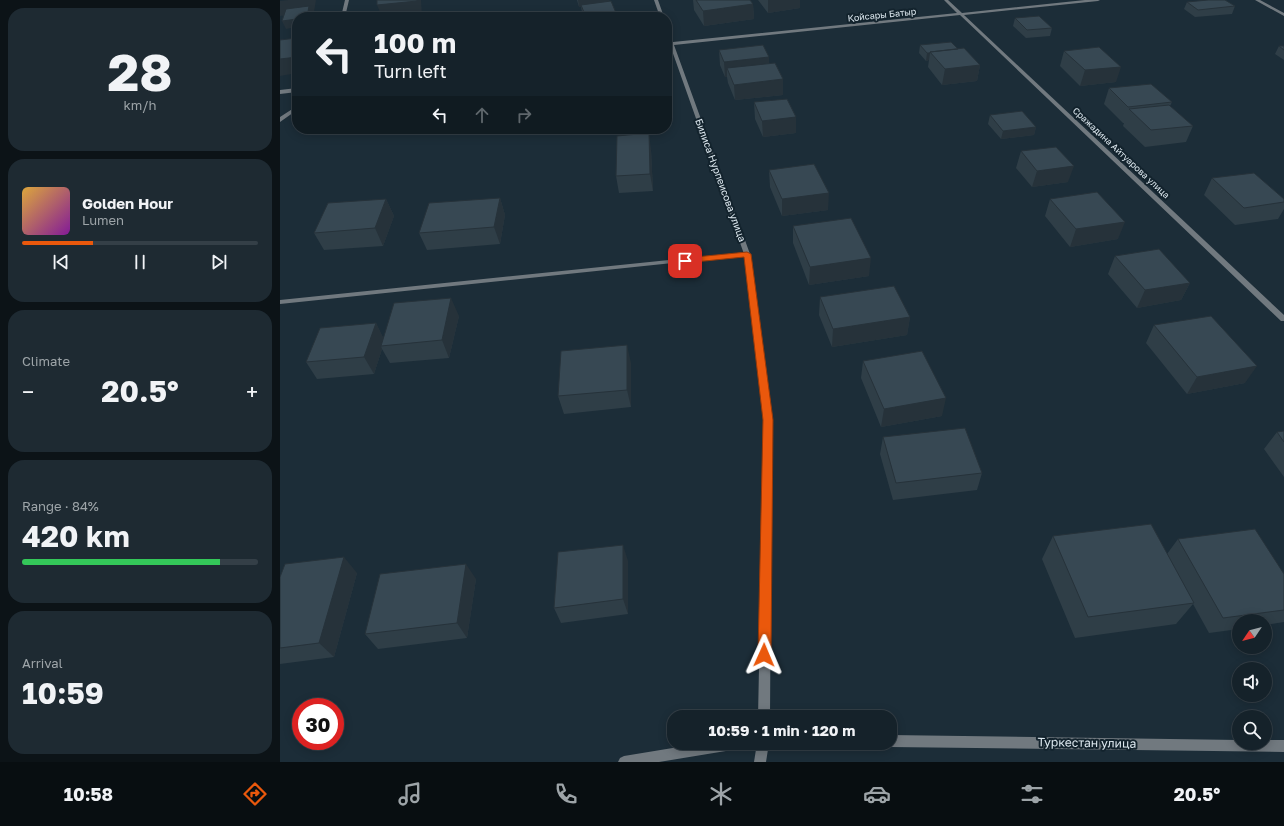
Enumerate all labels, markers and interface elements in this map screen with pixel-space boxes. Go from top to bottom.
street label: Қойсары Батыр [847,5,917,24]
text: 100 m [374,26,456,59]
icon: left [308,28,360,80]
text: 28 [107,40,173,102]
text: Turn left [374,60,447,82]
text: km/h [123,97,157,113]
icon: left [429,104,451,126]
icon: ahead [471,104,493,126]
icon: right [513,104,535,126]
street label: Сражадина Айтуарова улица [1071,105,1172,200]
street label: Билиса Нурпеисова улица [693,117,749,243]
text: Golden Hour [82,194,173,212]
text: Lumen [82,212,124,228]
pin [668,244,702,278]
icon: arrive [674,250,696,272]
icon: previous [50,251,72,273]
icon: pause [129,251,151,273]
icon: next [208,251,230,273]
text: Climate [22,353,70,369]
text: 20.5° [101,373,179,409]
text: − [22,378,34,405]
text: + [246,378,258,405]
text: Range · 84% [22,498,99,514]
text: 420 km [22,518,130,554]
north arrow [1232,614,1272,654]
map controls [1232,614,1272,750]
position arrow [743,634,785,676]
text: Arrival [22,655,63,671]
button: sound [1232,662,1272,702]
text: 10:59 [22,675,104,711]
speed limit sign: 30 [292,698,344,750]
button: search [1232,710,1272,750]
text: 10:59 · 1 min · 120 m [709,721,855,739]
street label: Туркестан улица [1038,734,1136,751]
icon: directions [241,780,269,808]
icon: music [396,780,424,808]
icon: phone [552,780,580,808]
icon: climate [707,780,735,808]
icon: car [863,780,891,808]
icon: filters [1018,780,1046,808]
text: 10:58 [64,783,113,805]
text: 20.5° [1174,783,1220,805]

